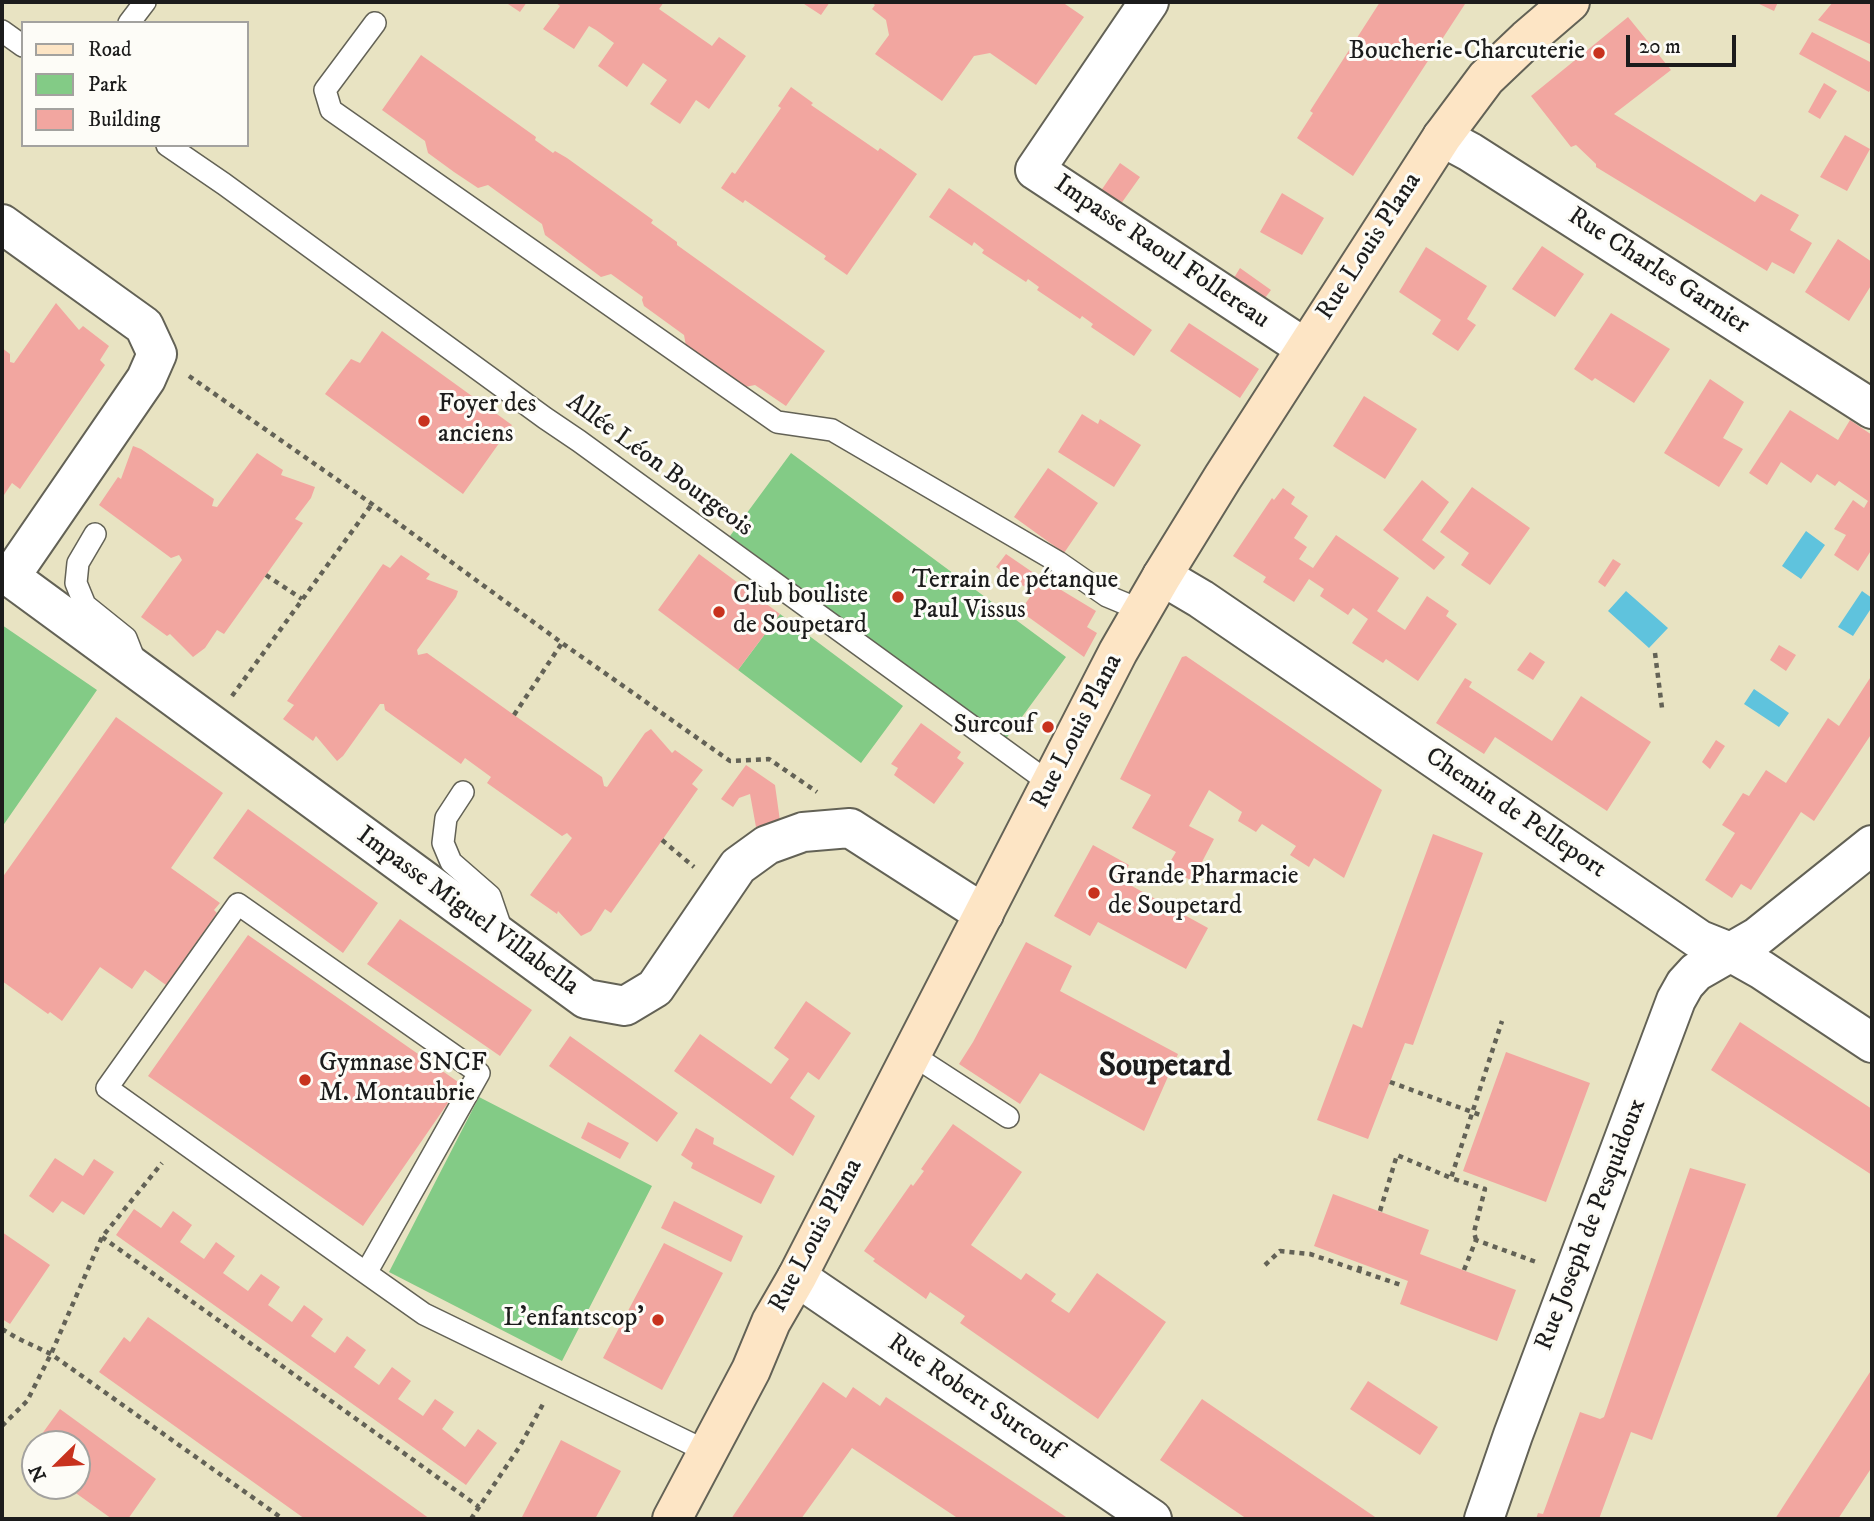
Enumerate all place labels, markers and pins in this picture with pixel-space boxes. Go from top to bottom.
place label: Boucherie-Charcuterie [1349,37,1585,69]
marker: Boucherie-Charcuterie [1591,45,1607,61]
place label: Foyer des anciens [438,390,536,452]
marker: Foyer des anciens [416,413,432,429]
place label: Terrain de pétanque Paul Vissus [912,566,1118,628]
place label: Club bouliste de Soupetard [733,581,868,642]
marker: Terrain de pétanque Paul Vissus [890,589,906,605]
marker: Club bouliste de Soupetard [711,604,727,620]
place label: Surcouf [954,711,1034,743]
marker: Surcouf [1040,719,1056,735]
place label: Grande Pharmacie de Soupetard [1108,862,1298,924]
marker: Grande Pharmacie de Soupetard [1086,885,1102,901]
place label: Gymnase SNCF M. Montaubrie [319,1049,487,1110]
marker: Gymnase SNCF M. Montaubrie [297,1072,313,1088]
place label: L'enfantscop' [503,1304,644,1336]
marker: L'enfantscop' [650,1312,666,1328]

